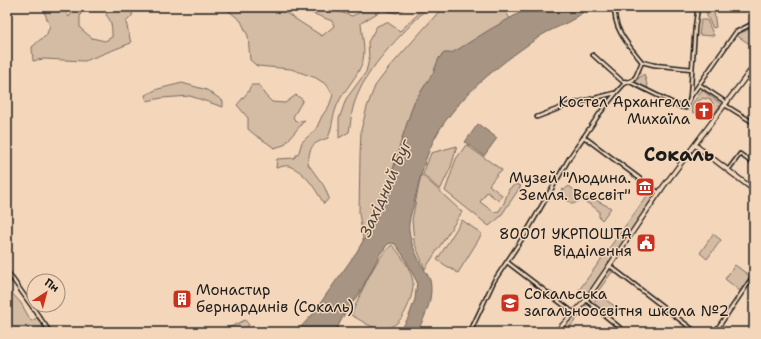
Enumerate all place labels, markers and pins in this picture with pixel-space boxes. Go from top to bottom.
place label: Костел Архангела Михаїла [559,92,691,129]
church icon: Костел Архангела Михаїла [693,100,715,122]
place label: Музей "Людина. Земля. Всесвіт" [509,168,631,205]
museum icon: Музей "Людина. Земля. Всесвіт" [634,176,656,198]
place label: 80001 УКРПОШТА Відділення [499,224,632,261]
public building icon: 80001 УКРПОШТА Відділення [635,232,657,254]
place label: Монастир бернардинів (Сокаль) [196,280,354,317]
place label: Сокальська загальноосвітня школа №2 [524,284,729,321]
building icon: Монастир бернардинів (Сокаль) [171,288,193,310]
school or university icon: Сокальська загальноосвітня школа №2 [499,292,521,314]

